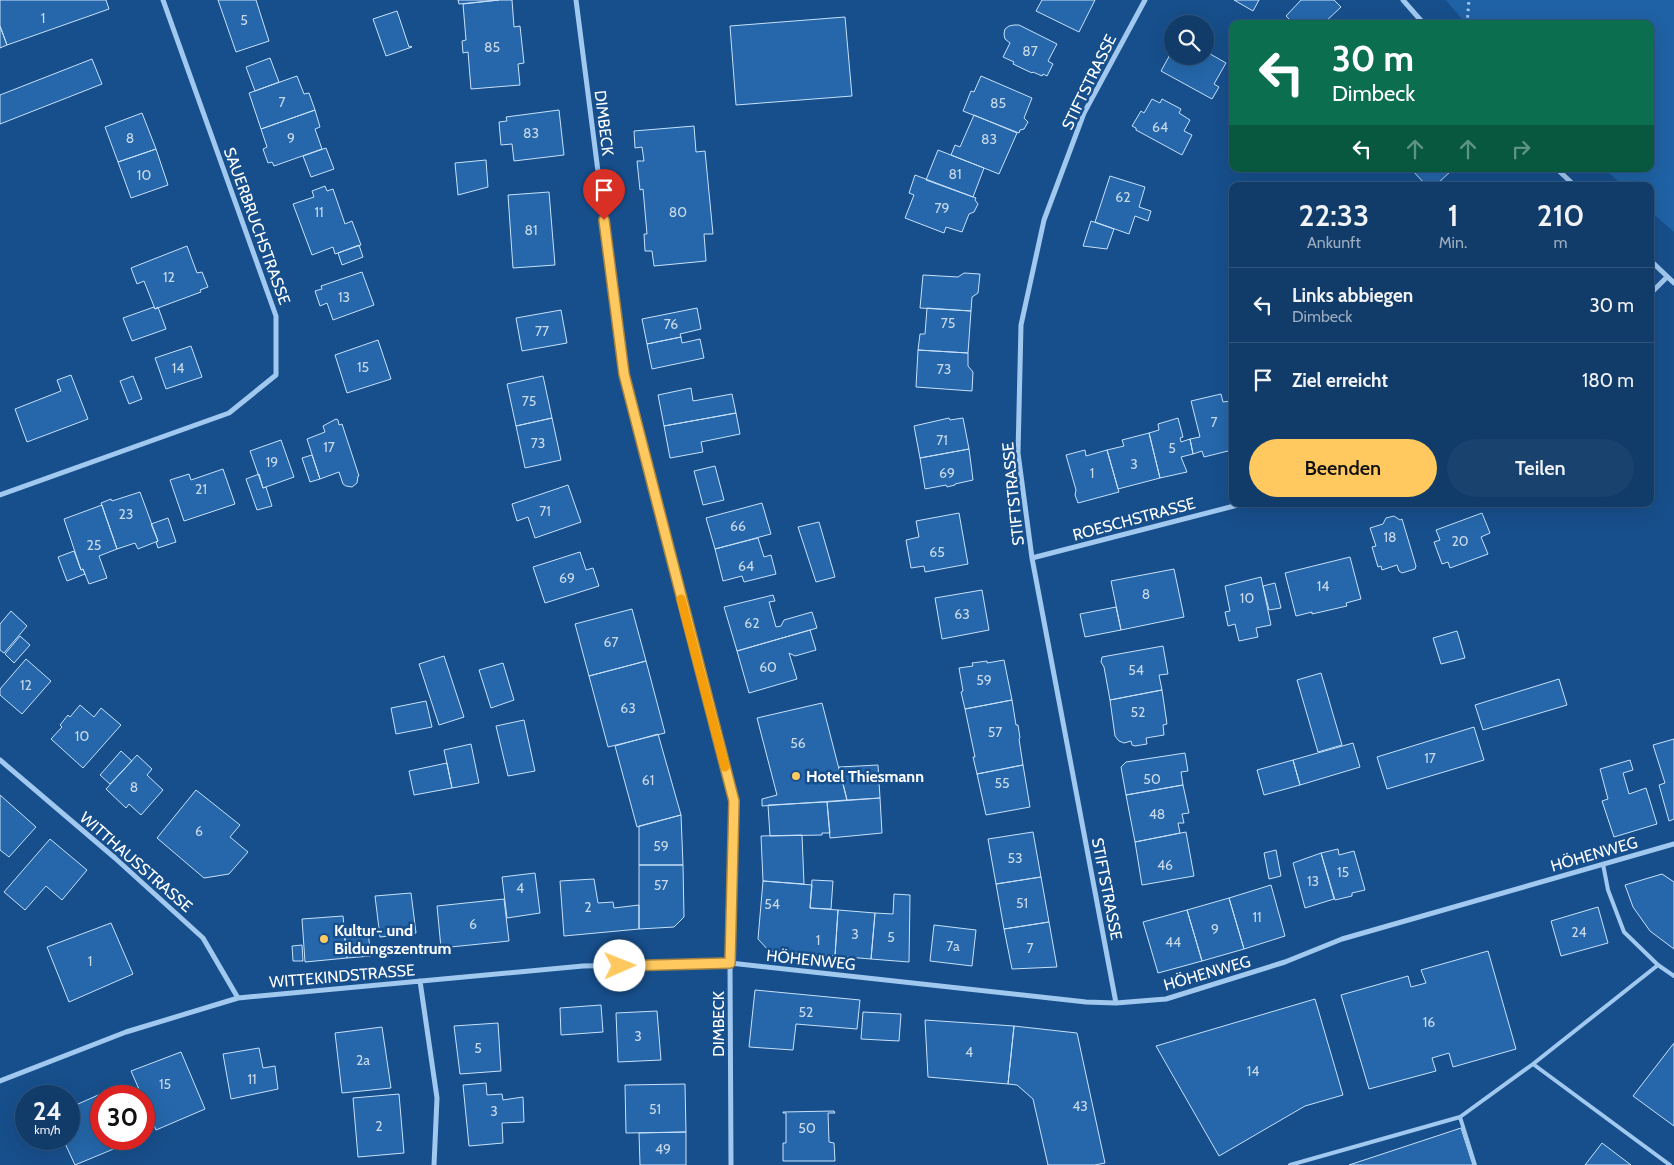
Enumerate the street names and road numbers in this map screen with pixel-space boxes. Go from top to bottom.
street label: STIFTSTRASSE [1058,31,1120,133]
street label: DIMBECK [591,89,617,157]
street label: SAUERBRUCHSTRASSE [220,145,294,307]
street label: STIFTSTRASSE [998,441,1028,547]
street label: ROESCHSTRASSE [1071,493,1198,545]
street label: WITTHAUSSTRASSE [76,808,196,916]
street label: HÖHENWEG [1548,833,1640,875]
street label: STIFTSTRASSE [1088,836,1126,942]
street label: HÖHENWEG [765,946,857,974]
street label: HÖHENWEG [1161,952,1253,994]
street label: WITTEKINDSTRASSE [268,960,416,992]
street label: DIMBECK [709,991,728,1057]

